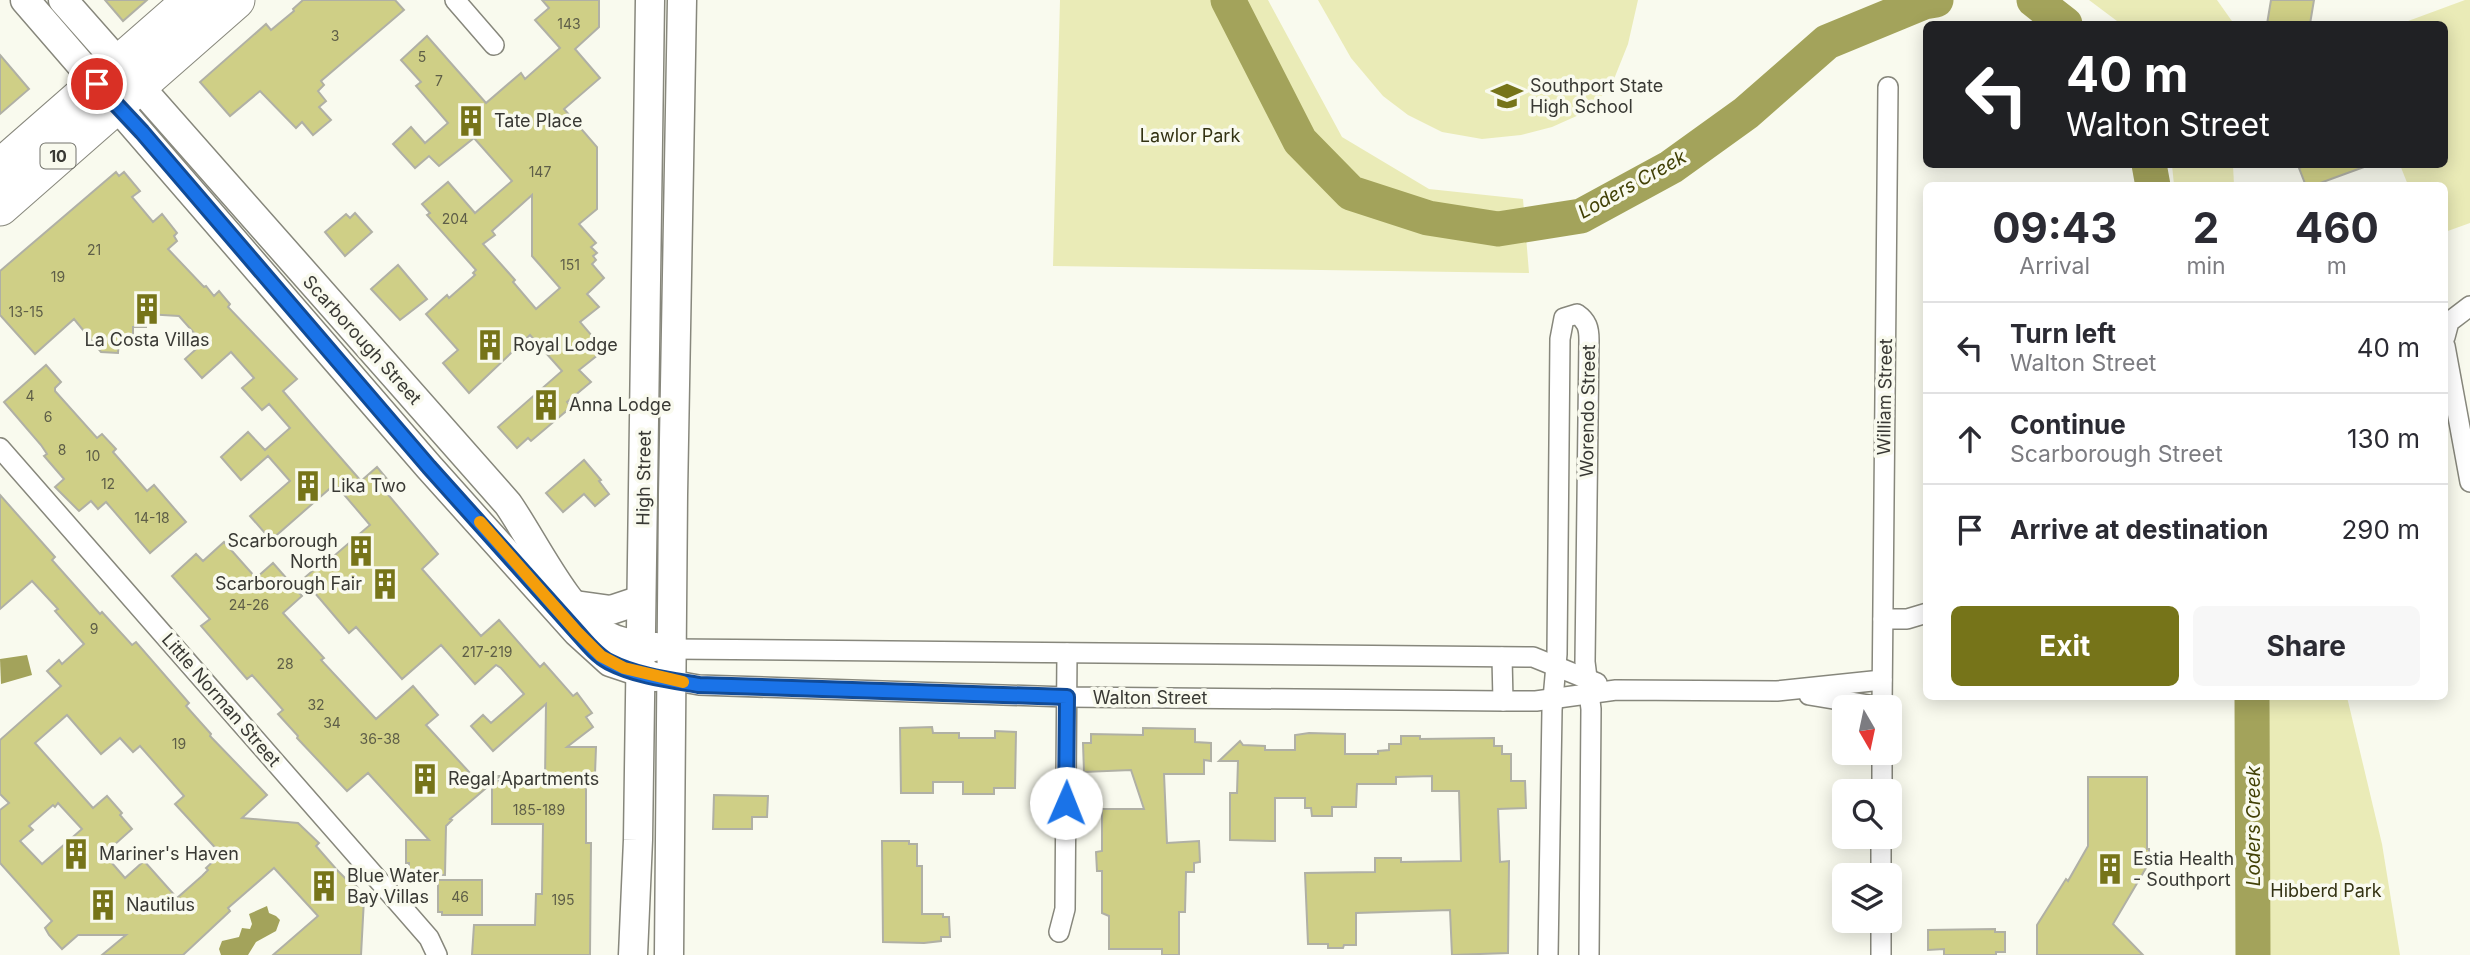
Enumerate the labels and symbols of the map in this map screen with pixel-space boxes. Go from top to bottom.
house number: 143 [557,15,581,32]
house number: 3 [331,27,339,44]
house number: 5 [418,48,426,65]
pin [67,54,127,114]
house number: 7 [435,72,443,89]
place label: Southport State High School [1530,75,1663,117]
school or university icon: Southport State High School [1490,79,1524,113]
building icon: Tate Place [454,104,488,138]
place label: Tate Place [494,110,582,131]
park label: Lawlor Park [1140,125,1240,146]
road number: 10 [41,144,76,168]
water label: Loders Creek [1574,145,1691,224]
house number: 147 [529,163,551,180]
house number: 204 [442,210,468,227]
house number: 21 [87,241,101,258]
house number: 151 [560,256,580,273]
house number: 19 [51,268,65,285]
street label: Scarborough Street [299,271,426,409]
building icon: La Costa Villas [130,292,164,326]
house number: 13-15 [9,303,44,320]
building icon: Royal Lodge [473,328,507,362]
place label: La Costa Villas [84,329,210,350]
place label: Royal Lodge [513,334,618,355]
street label: William Street [1873,338,1896,456]
street label: Worendo Street [1576,344,1599,478]
house number: 4 [25,387,35,404]
building icon: Anna Lodge [529,388,563,422]
place label: Anna Lodge [569,394,671,415]
house number: 6 [44,408,52,425]
street label: High Street [632,430,655,526]
house number: 8 [58,441,66,458]
house number: 10 [86,447,100,464]
building icon: Lika Two [291,469,325,503]
house number: 12 [101,475,115,492]
place label: Lika Two [331,475,406,496]
house number: 14-18 [134,509,170,526]
place label: Scarborough North [227,530,338,572]
building icon: Scarborough North [344,534,378,568]
building icon: Scarborough Fair [368,567,402,601]
place label: Scarborough Fair [215,573,362,594]
house number: 24-26 [229,596,269,613]
house number: 9 [90,620,98,637]
street label: Little Norman Street [158,629,285,771]
house number: 217-219 [461,643,513,660]
house number: 28 [276,655,294,672]
street label: Walton Street [1093,687,1207,708]
north arrow [1832,695,1902,765]
house number: 32 [307,696,325,713]
house number: 34 [323,714,341,731]
house number: 36-38 [360,730,400,747]
house number: 19 [172,735,186,752]
building icon: Regal Apartments [408,762,442,796]
water label: Loders Creek [2242,765,2265,886]
position arrow [1029,766,1103,840]
place label: Regal Apartments [448,768,599,789]
house number: 185-189 [513,801,565,818]
building icon: Mariner's Haven [59,837,93,871]
place label: Mariner's Haven [99,843,239,864]
place label: Estia Health - Southport [2133,848,2234,890]
building icon: Estia Health - Southport [2093,852,2127,886]
place label: Blue Water Bay Villas [347,865,439,907]
building icon: Blue Water Bay Villas [307,869,341,903]
park label: Hibberd Park [2270,880,2382,901]
building icon: Nautilus [86,888,120,922]
house number: 46 [451,888,469,905]
house number: 195 [552,891,574,908]
place label: Nautilus [126,894,195,915]

